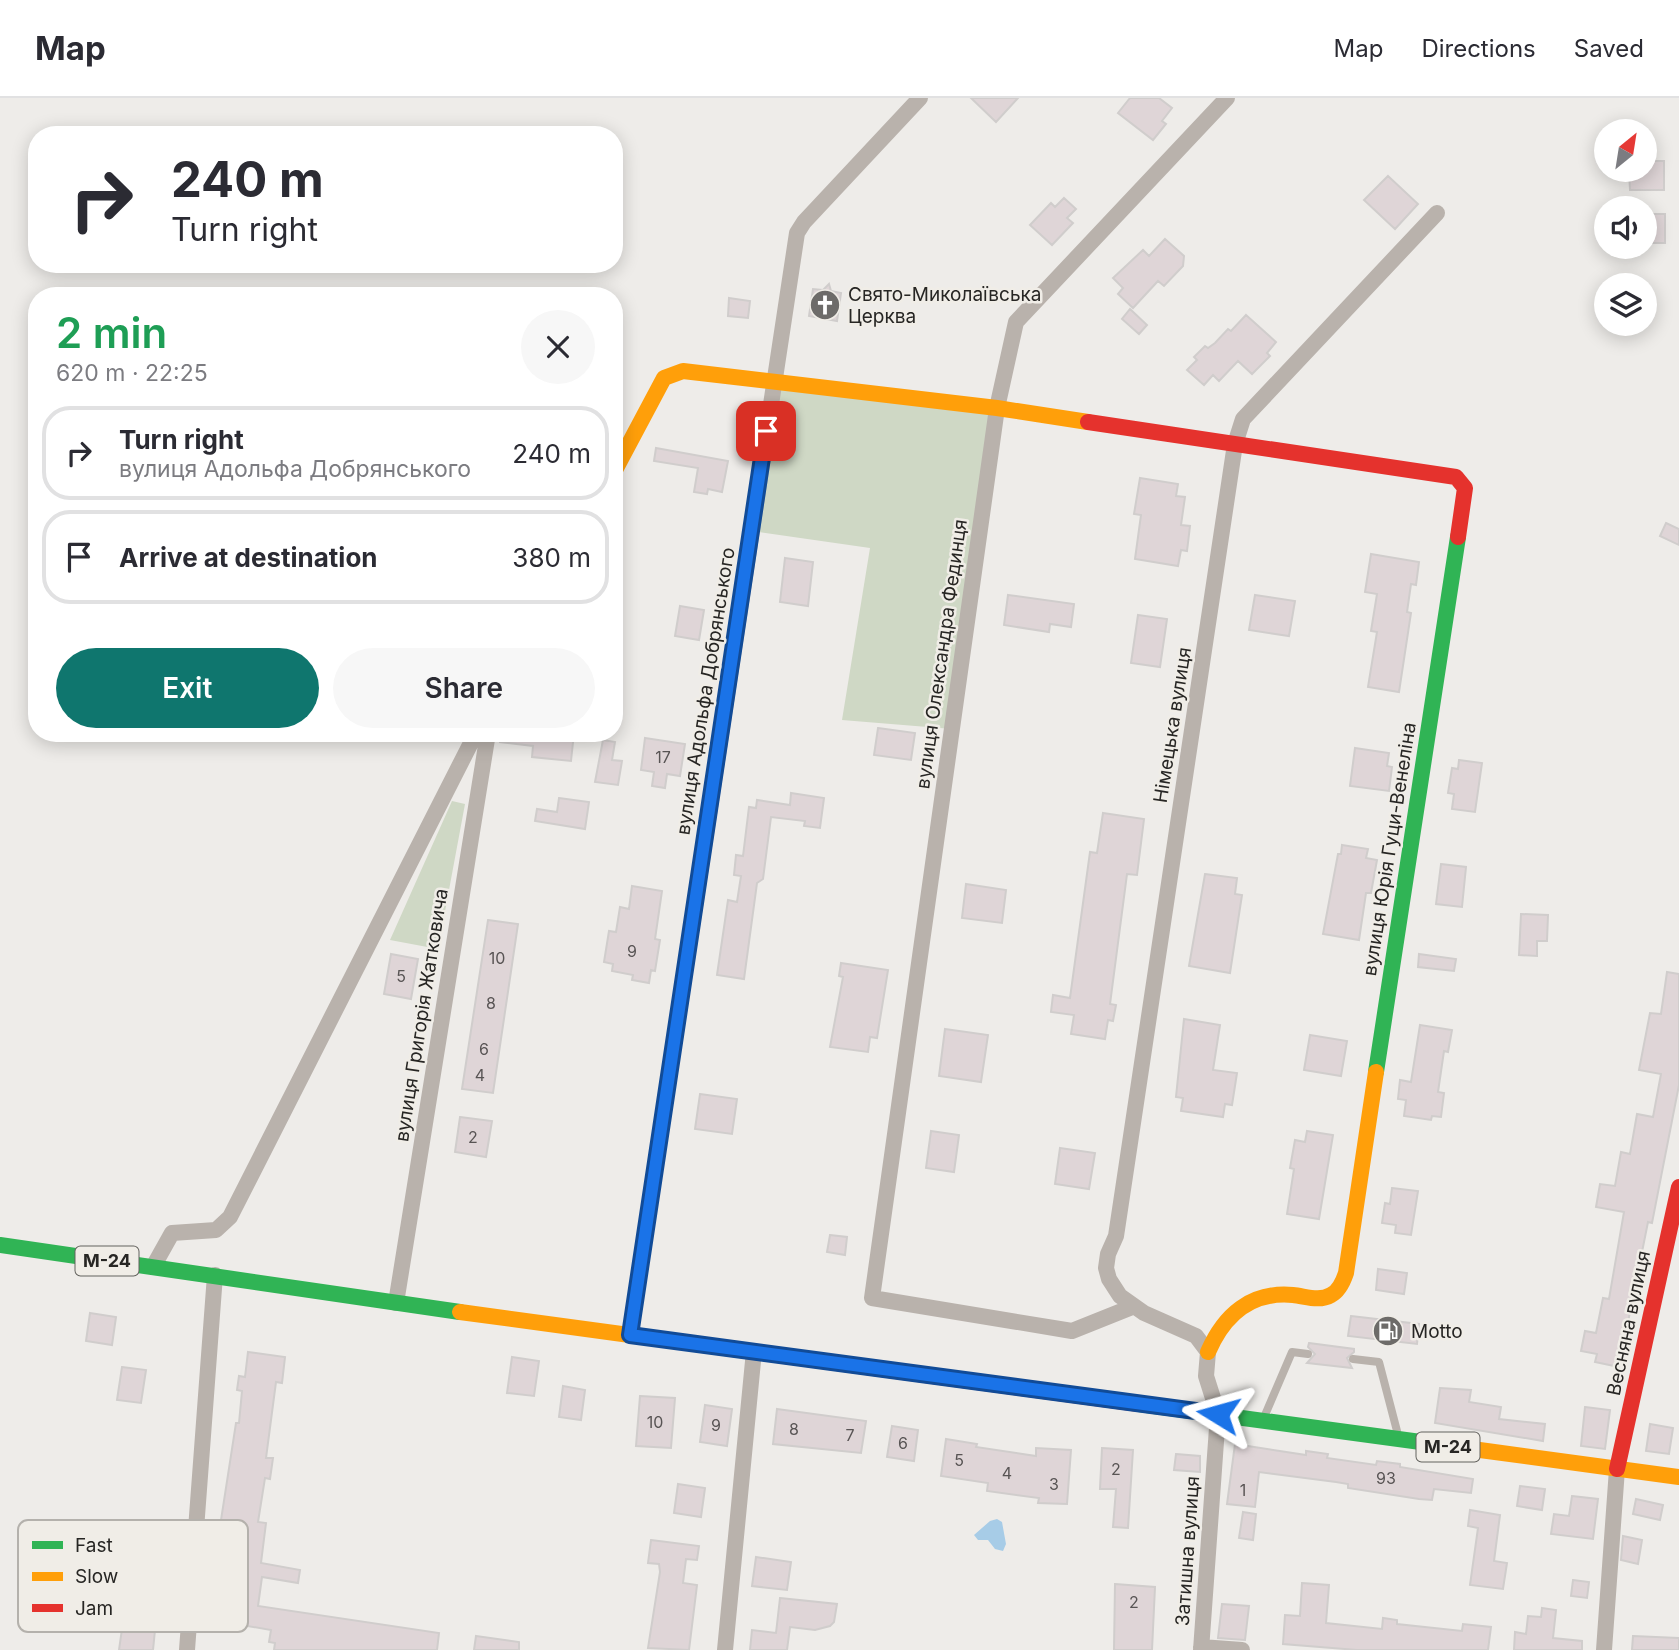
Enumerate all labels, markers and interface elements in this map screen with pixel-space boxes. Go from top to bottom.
text: Map [35,28,106,68]
text: Map [1334,34,1383,63]
text: Directions [1421,34,1536,63]
text: Saved [1574,34,1644,63]
north arrow [1594,119,1657,182]
map controls [1594,119,1657,336]
text: 240 m [171,150,324,209]
icon: right [56,154,147,245]
button: sound [1594,196,1657,259]
text: Turn right [171,210,318,249]
button: layers [1594,273,1657,336]
place label: Свято-Миколаївська Церква [848,283,1041,328]
church icon: Свято-Миколаївська Церква [808,288,842,322]
text: 2 min [56,307,167,358]
button: close [521,310,595,384]
text: 620 m · 22:25 [56,359,208,387]
pin [736,401,796,461]
icon: arrive [747,412,785,450]
text: Turn right [119,424,244,455]
icon: right [60,434,98,472]
text: 240 m [512,438,591,469]
text: вулиця Адольфа Добрянського [119,455,471,483]
street label: вулиця Олександра Фединця [911,518,972,790]
icon: arrive [60,538,98,576]
text: Arrive at destination [119,542,378,573]
text: 380 m [512,542,591,573]
street label: вулиця Адольфа Добрянського [671,546,740,837]
street label: Німецька вулиця [1149,646,1196,805]
button: Exit [56,648,319,728]
button: Share [333,648,595,728]
street label: вулиця Юрія Гуци-Венеліна [1358,721,1421,977]
house number: 17 [655,747,671,767]
street label: вулиця Григорія Жатковича [390,887,453,1143]
house number: 9 [627,941,637,961]
house number: 10 [489,948,505,968]
house number: 5 [396,966,406,986]
house number: 8 [486,993,496,1013]
house number: 6 [479,1039,489,1059]
house number: 4 [475,1065,485,1085]
house number: 2 [468,1127,478,1147]
road number: М-24 [76,1246,138,1276]
street label: Весняна вулиця [1602,1248,1655,1398]
fuel station icon: Motto [1371,1314,1405,1348]
place label: Motto [1411,1320,1463,1343]
position arrow [1181,1377,1255,1451]
house number: 10 [647,1412,663,1432]
house number: 9 [711,1415,721,1435]
house number: 8 [789,1419,799,1439]
house number: 7 [845,1425,855,1445]
road number: М-24 [1416,1432,1480,1462]
house number: 6 [898,1433,908,1453]
house number: 5 [954,1450,964,1470]
house number: 2 [1111,1459,1121,1479]
house number: 4 [1002,1463,1012,1483]
house number: 93 [1376,1468,1396,1488]
house number: 3 [1049,1474,1059,1494]
street label: Затишна вулиця [1171,1475,1204,1627]
house number: 1 [1240,1480,1246,1500]
legend [18,1520,248,1632]
text: Fast [75,1534,113,1557]
text: Slow [75,1565,118,1588]
house number: 2 [1129,1592,1139,1612]
text: Jam [75,1597,113,1620]

